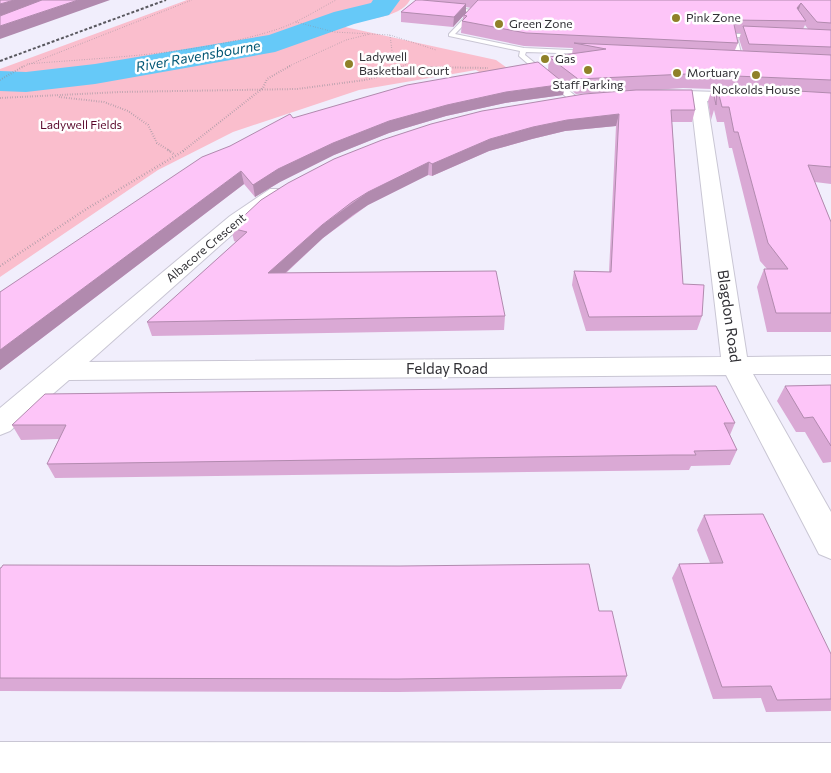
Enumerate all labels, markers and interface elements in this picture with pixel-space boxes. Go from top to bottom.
place label: Pink Zone [686,10,741,24]
marker: Pink Zone [670,12,682,24]
place label: Green Zone [509,16,573,30]
marker: Green Zone [493,18,505,30]
water label: River Ravensbourne [134,36,262,75]
place label: Ladywell Basketball Court [359,49,450,77]
place label: Gas [555,51,576,65]
marker: Gas [539,53,551,65]
marker: Ladywell Basketball Court [343,58,355,70]
marker: Staff Parking [582,64,594,76]
place label: Mortuary [687,65,739,79]
marker: Mortuary [671,67,683,79]
marker: Nockolds House [750,69,762,81]
place label: Staff Parking [552,77,624,91]
place label: Nockolds House [712,82,800,96]
park label: Ladywell Fields [40,117,122,131]
street label: Albacore Crescent [163,210,248,285]
street label: Blagdon Road [715,268,745,363]
street label: Felday Road [406,359,488,377]

